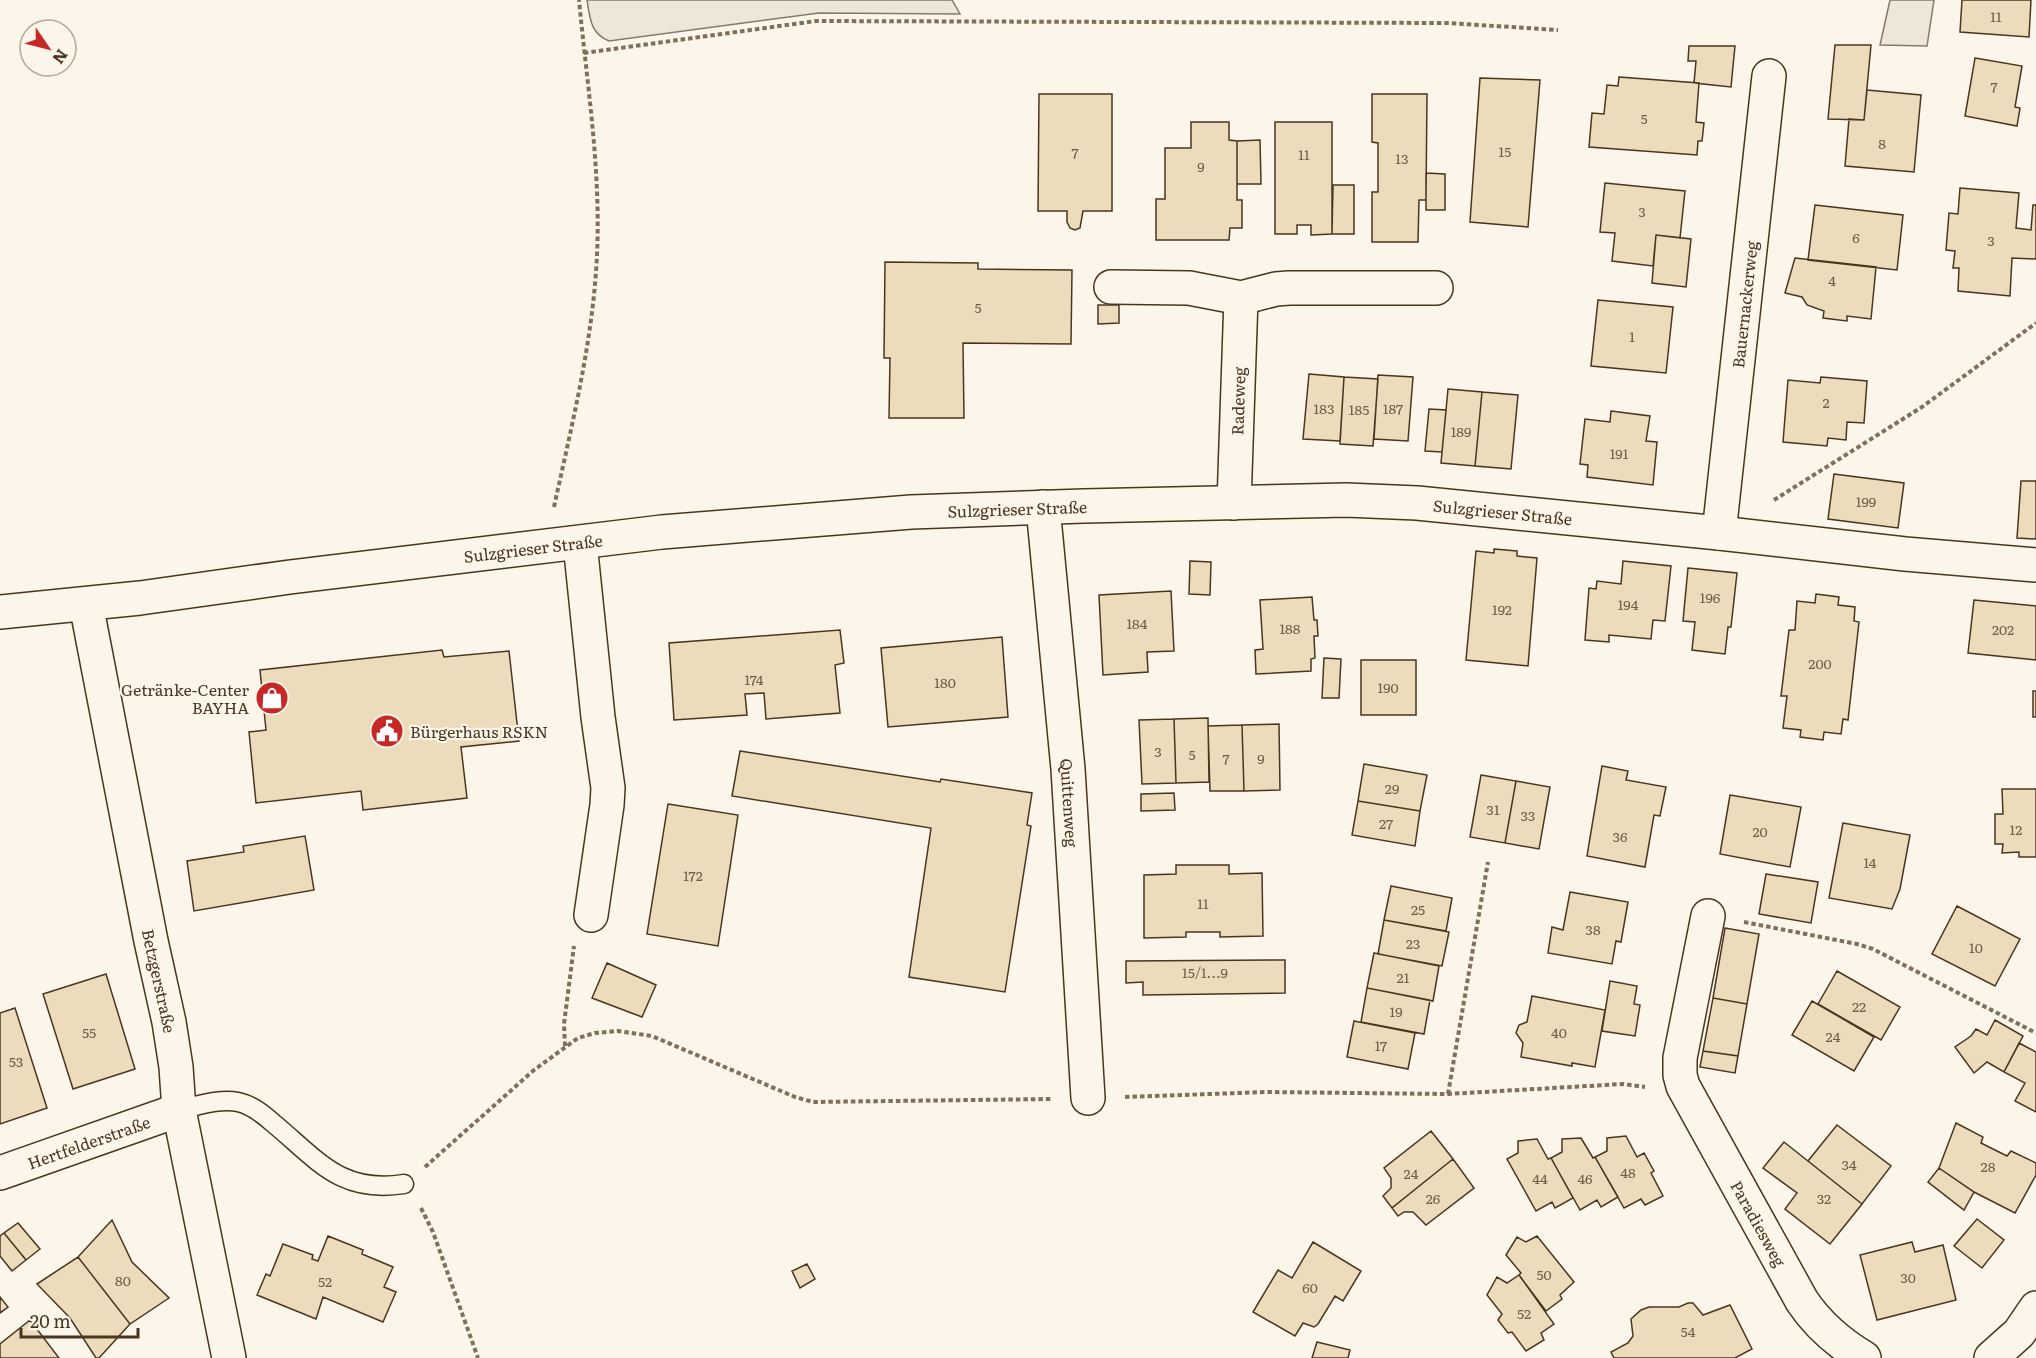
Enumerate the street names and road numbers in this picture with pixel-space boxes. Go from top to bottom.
street label: Bauernackerweg [1725,239,1763,369]
street label: Radeweg [1224,366,1251,436]
street label: Sulzgrieser Straße [1432,493,1573,530]
street label: Sulzgrieser Straße [947,494,1088,523]
street label: Sulzgrieser Straße [462,527,604,568]
street label: Quittenweg [1055,757,1085,848]
street label: Betzgerstraße [137,927,183,1034]
street label: Hertfelderstraße [24,1109,153,1174]
street label: Paradiesweg [1725,1176,1793,1271]

